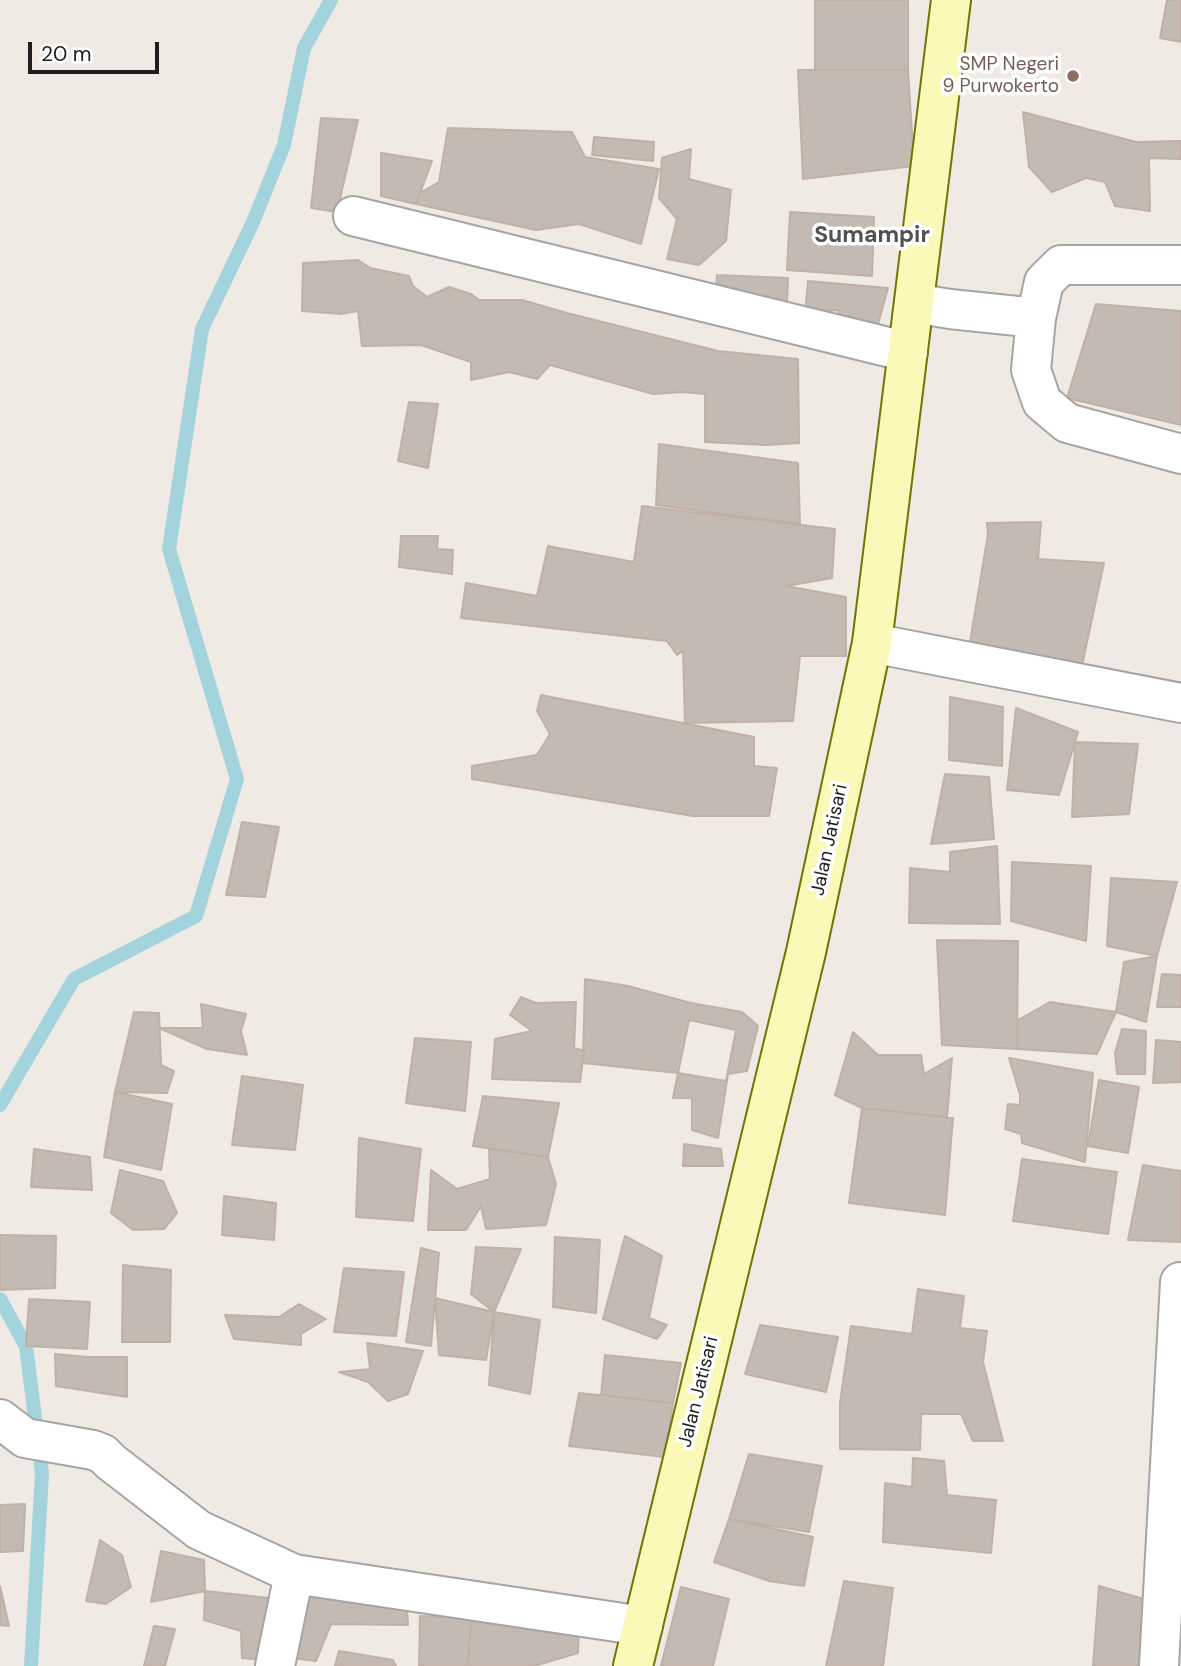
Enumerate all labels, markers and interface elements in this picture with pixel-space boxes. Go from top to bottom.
scale bar [32,28,163,72]
text: 20 m [41,40,92,68]
place label: SMP Negeri 9 Purwokerto [943,54,1059,98]
marker: SMP Negeri 9 Purwokerto [1065,68,1081,84]
district label: Sumampir [814,222,930,250]
street label: Jalan Jatisari [807,782,853,898]
street label: Jalan Jatisari [674,1334,724,1450]

